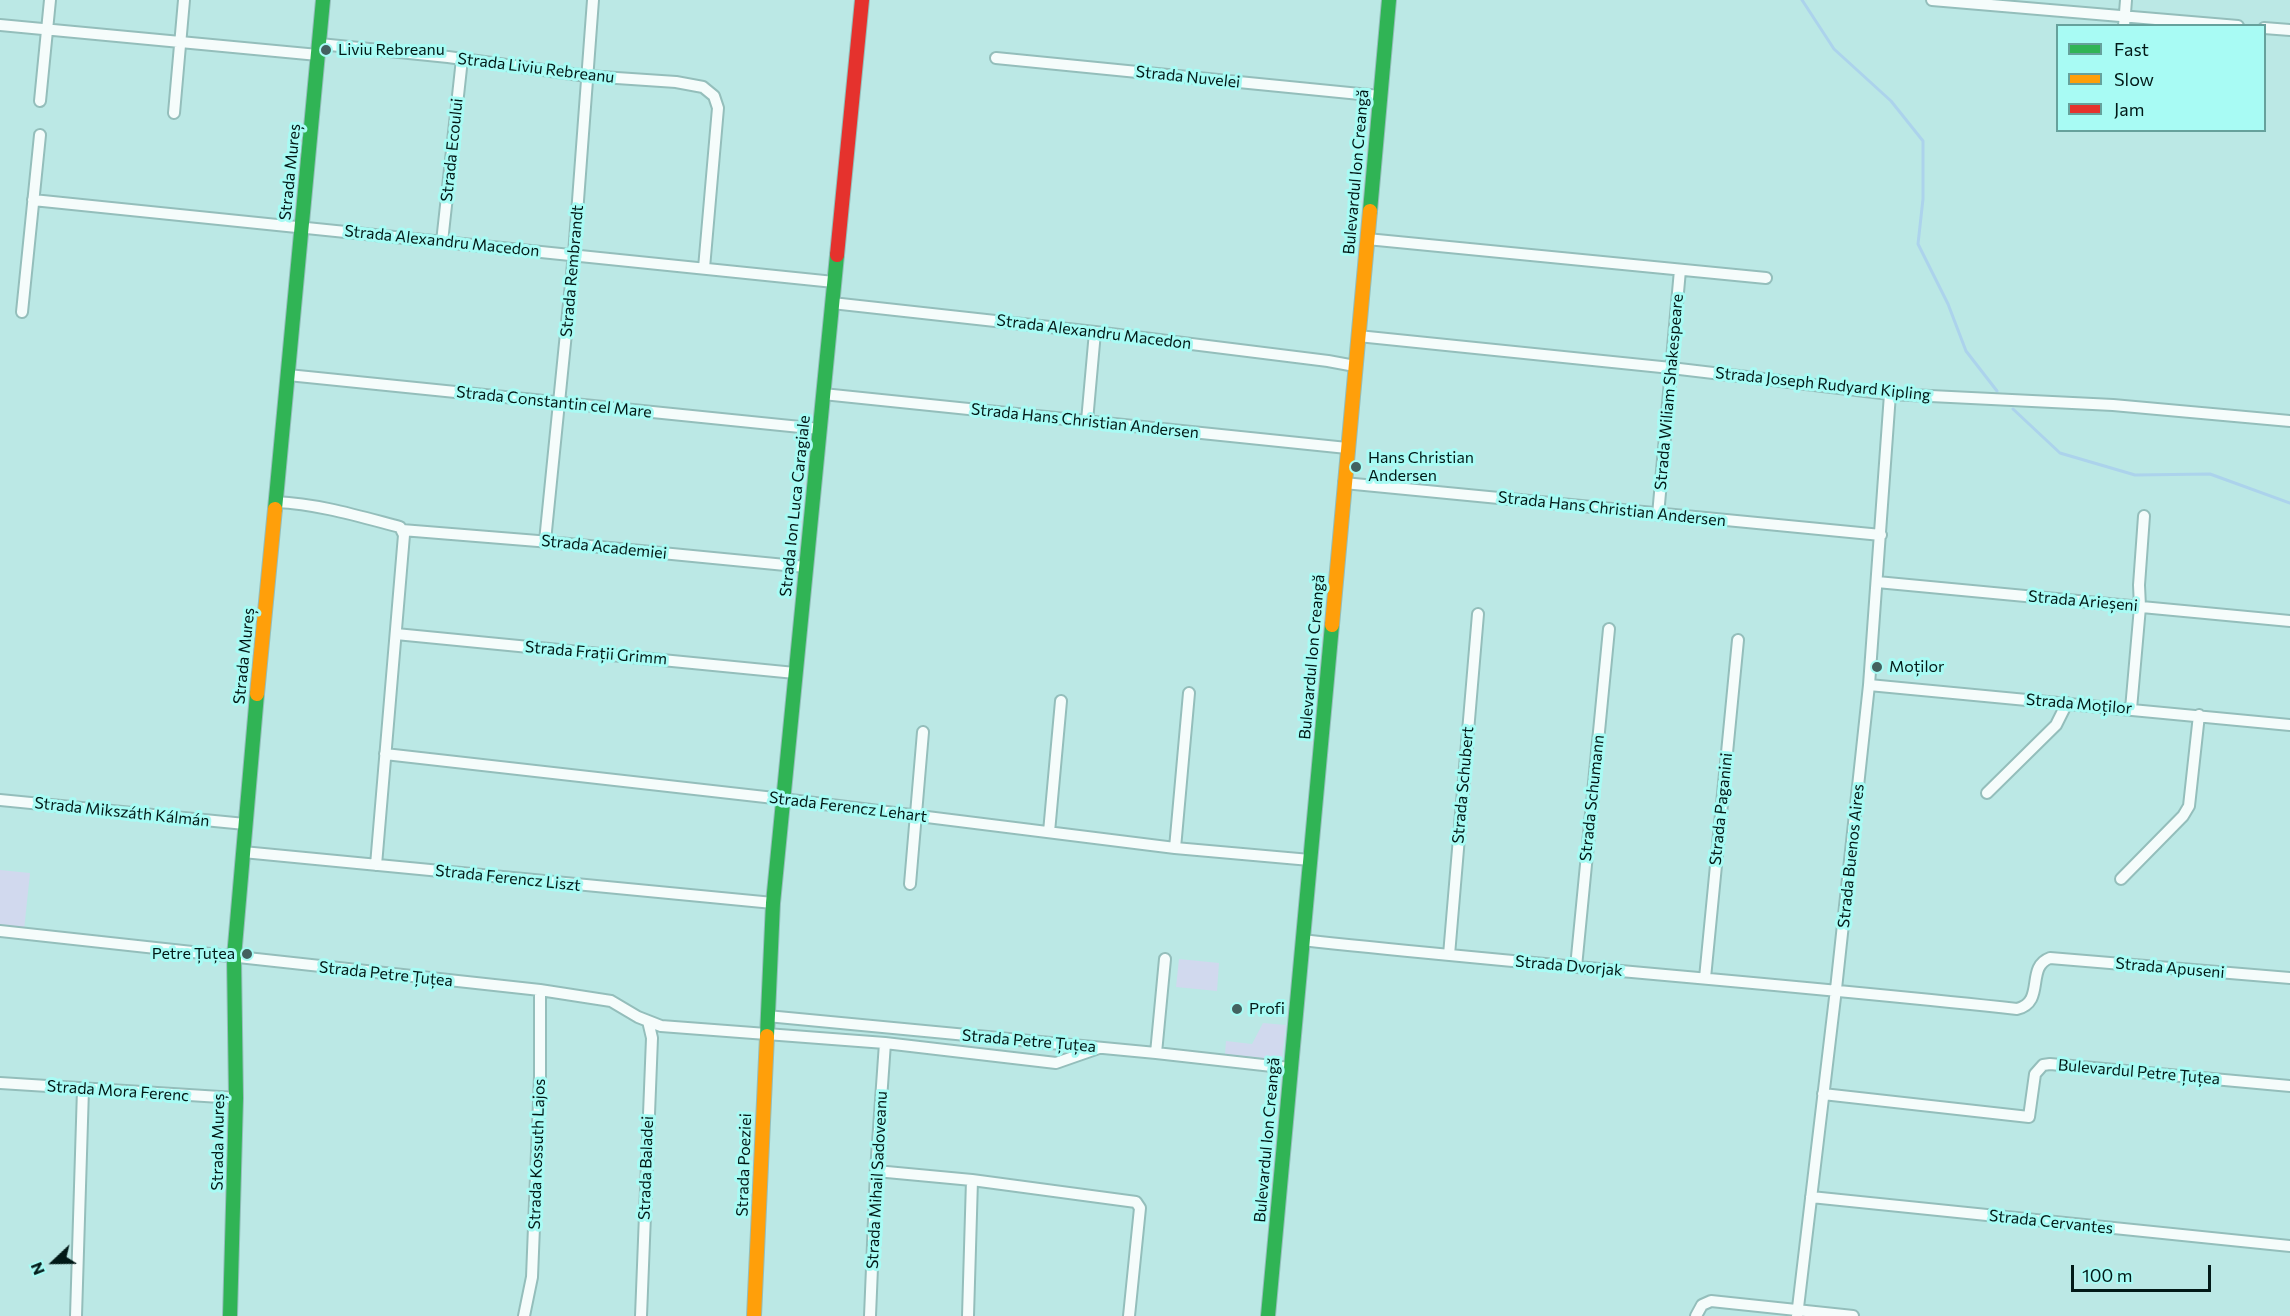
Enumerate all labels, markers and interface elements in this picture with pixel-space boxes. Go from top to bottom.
legend [2056,24,2266,132]
text: Fast [2114,38,2149,60]
place label: Liviu Rebreanu [338,40,445,60]
marker: Liviu Rebreanu [319,43,333,57]
street label: Strada Liviu Rebreanu [457,49,615,87]
street label: Strada Nuvelei [1135,62,1241,92]
text: Slow [2114,68,2154,90]
street label: Bulevardul Ion Creangă [1339,89,1373,255]
street label: Strada Ecoului [437,97,467,203]
text: Jam [2114,98,2144,120]
street label: Strada Mureș [275,123,305,221]
street label: Strada Rembrandt [557,204,587,338]
street label: Strada Alexandru Macedon [343,221,541,261]
street label: Strada Wiliam Shakespeare [1651,293,1687,491]
street label: Strada Alexandru Macedon [995,311,1193,353]
street label: Strada Joseph Rudyard Kipling [1714,363,1932,405]
street label: Strada Constantin cel Mare [455,382,653,422]
street label: Strada Hans Christian Andersen [970,399,1200,443]
street label: Strada Ion Luca Caragiale [776,414,814,598]
place label: Hans Christian Andersen [1368,448,1474,486]
marker: Hans Christian Andersen [1349,460,1363,474]
street label: Strada Hans Christian Andersen [1497,487,1727,531]
street label: Strada Academiei [540,531,668,563]
street label: Bulevardul Ion Creangă [1295,574,1329,740]
street label: Strada Arieșeni [2027,587,2139,615]
street label: Strada Mureș [229,607,259,705]
street label: Strada Frații Grimm [524,637,668,669]
place label: Moților [1889,657,1944,677]
marker: Moților [1870,660,1884,674]
street label: Strada Moților [2025,690,2133,718]
street label: Strada Schubert [1448,726,1478,844]
street label: Strada Schumann [1576,734,1608,862]
street label: Strada Paganini [1706,752,1736,866]
street label: Strada Buenos Aires [1834,783,1868,929]
street label: Strada Ferencz Lehart [768,788,928,826]
street label: Strada Mikszáth Kálmán [33,793,211,831]
street label: Strada Ferencz Liszt [434,861,582,895]
place label: Petre Țuțea [152,944,235,964]
marker: Petre Țuțea [240,947,254,961]
street label: Strada Dvorjak [1514,952,1624,980]
street label: Strada Apuseni [2115,954,2225,982]
street label: Strada Petre Țuțea [318,957,454,991]
place label: Profi [1249,999,1285,1019]
marker: Profi [1230,1002,1244,1016]
street label: Strada Petre Țuțea [961,1026,1097,1056]
street label: Bulevardul Petre Țuțea [2057,1055,2221,1089]
street label: Bulevardul Ion Creangă [1250,1057,1284,1223]
street label: Strada Mora Ferenc [46,1076,190,1106]
street label: Strada Kossuth Lajos [525,1078,549,1230]
street label: Strada Mihail Sadoveanu [863,1090,891,1270]
street label: Strada Mureș [208,1093,228,1191]
street label: Strada Poeziei [733,1113,755,1217]
street label: Strada Baladei [635,1116,657,1220]
street label: Strada Cervantes [1988,1206,2114,1238]
north arrow [24,1232,84,1292]
scale bar [2074,1253,2214,1291]
text: N [26,1260,48,1278]
text: 100 m [2082,1264,2132,1286]

